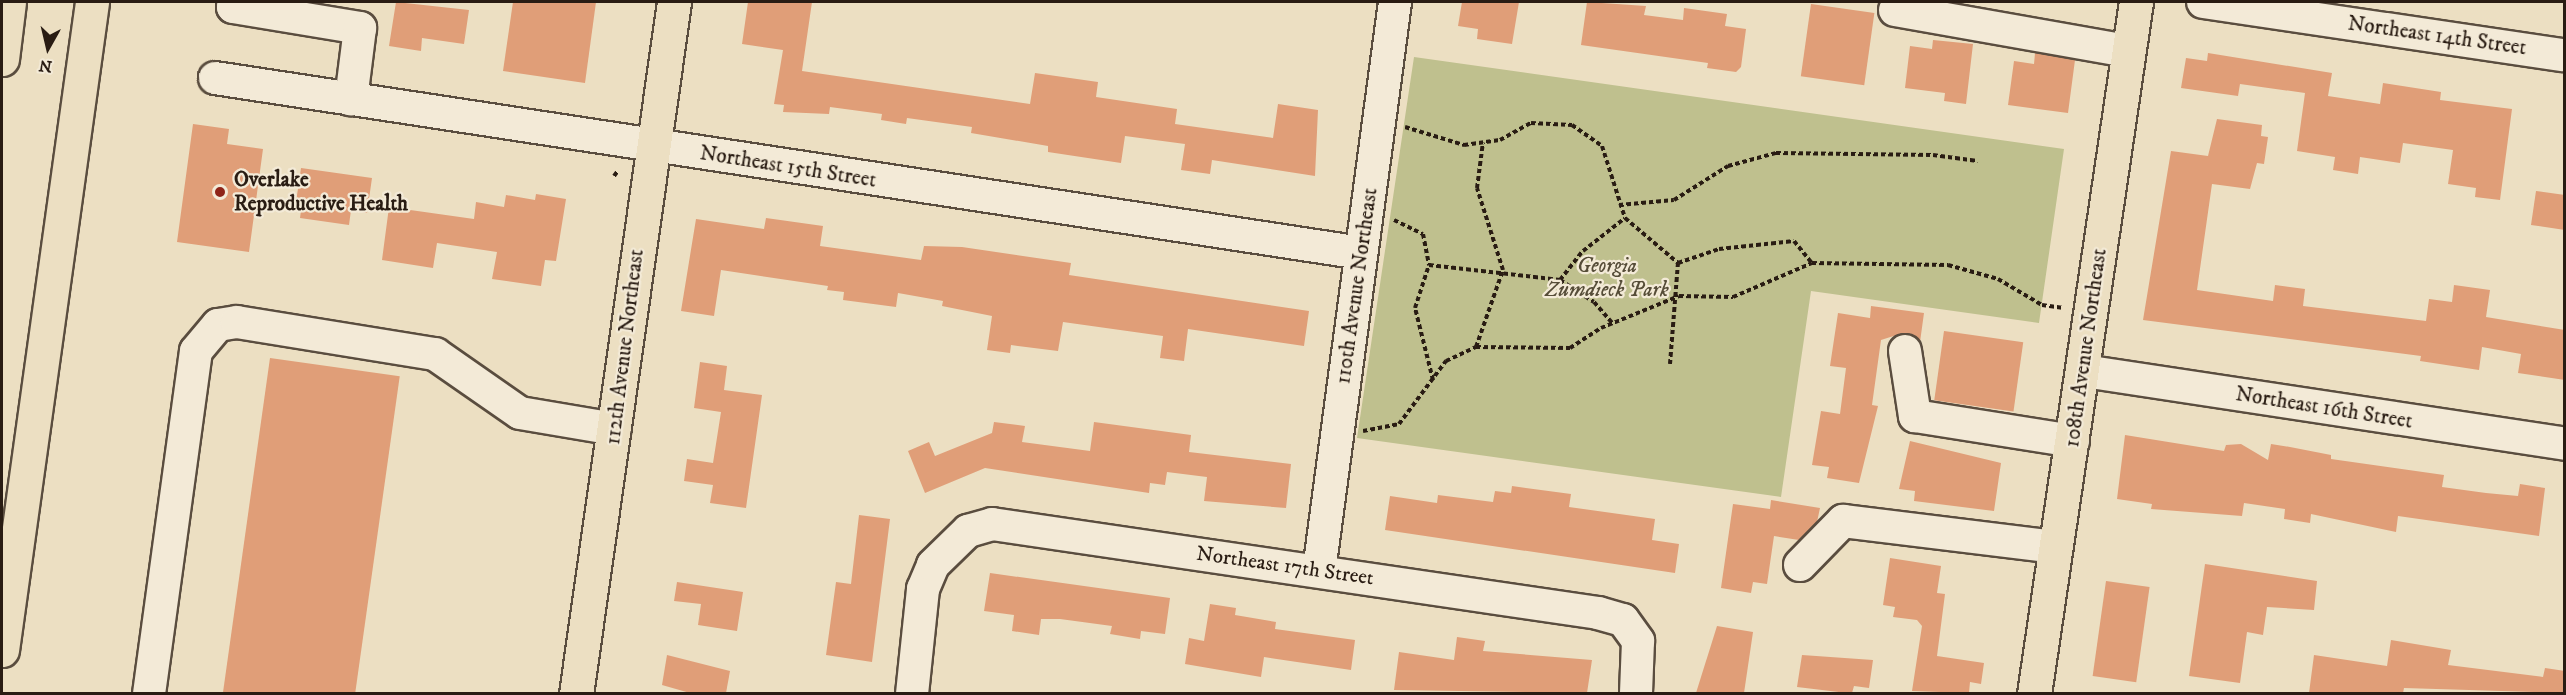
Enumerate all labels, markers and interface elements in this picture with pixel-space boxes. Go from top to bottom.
street label: Northeast 14th Street [2346,11,2528,61]
north arrow [18,18,78,78]
text: N [38,55,53,77]
street label: Northeast 15th Street [698,141,878,193]
place label: Overlake Reproductive Health [234,167,408,217]
marker: Overlake Reproductive Health [211,183,229,201]
street label: 110th Avenue Northeast [1331,186,1383,386]
street label: 108th Avenue Northeast [2060,247,2112,449]
street label: 112th Avenue Northeast [601,248,649,446]
park label: Georgia Zumdieck Park [1545,253,1669,303]
street label: Northeast 16th Street [2234,382,2414,434]
street label: Northeast 17th Street [1195,541,1375,591]

